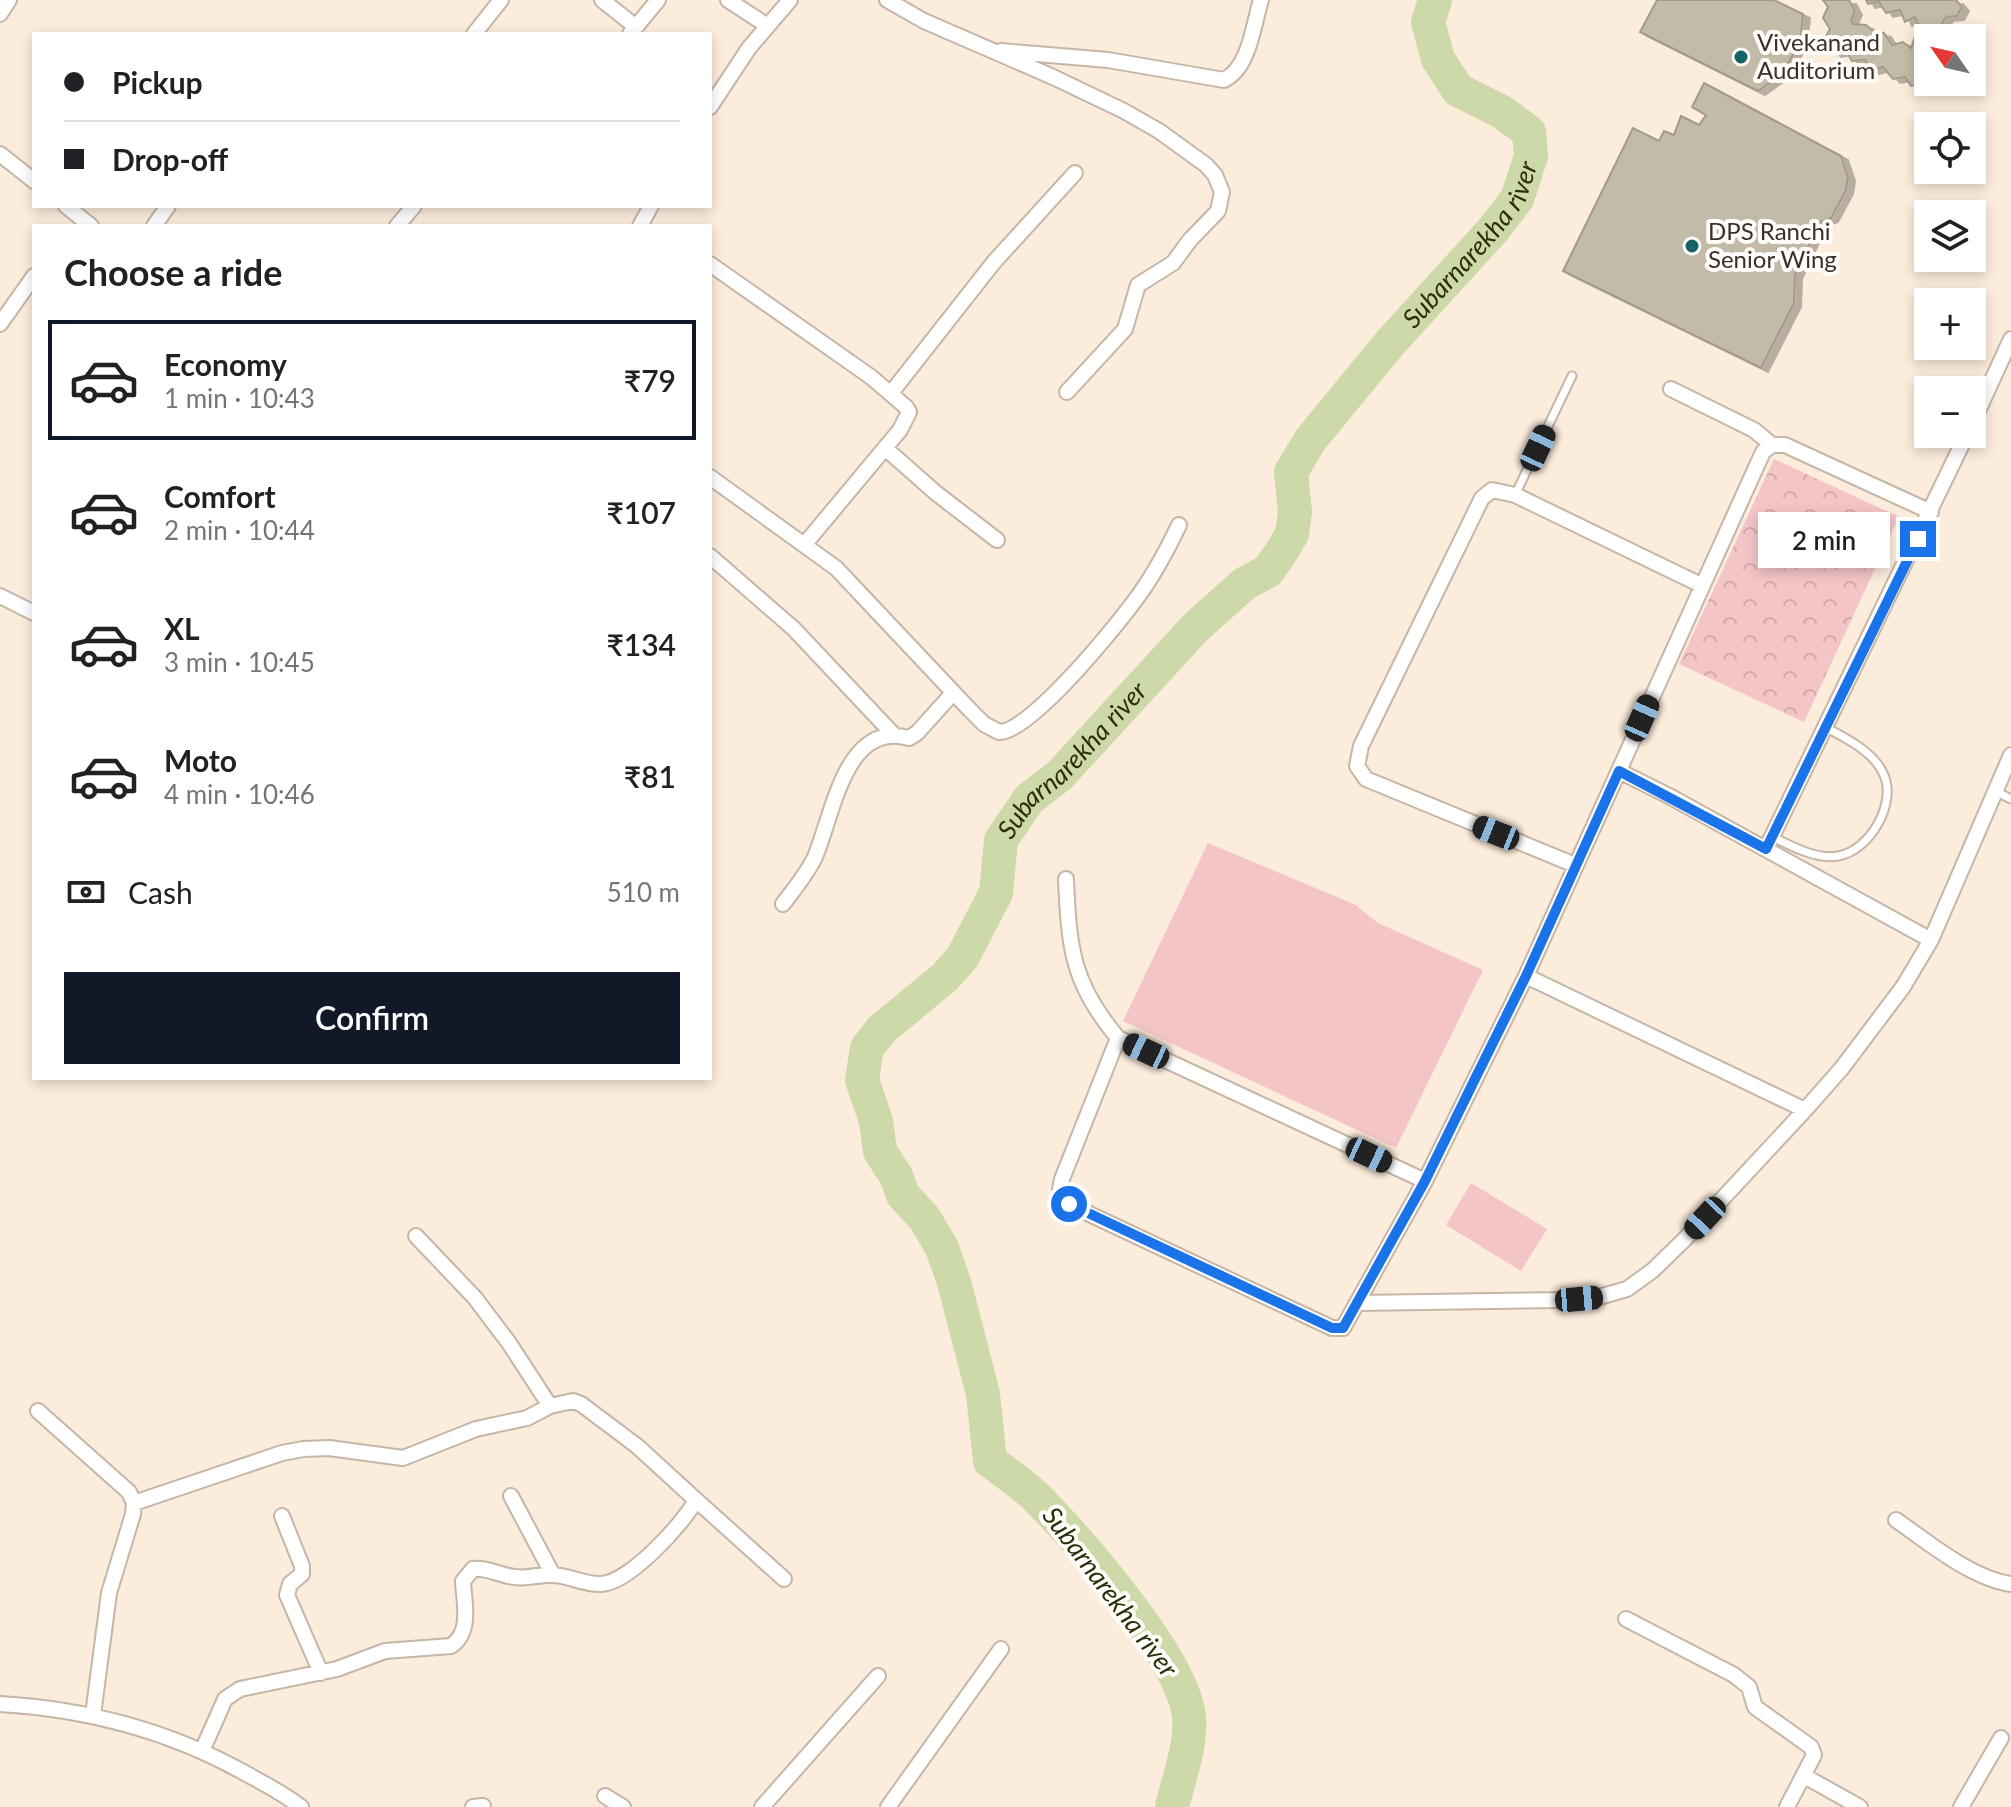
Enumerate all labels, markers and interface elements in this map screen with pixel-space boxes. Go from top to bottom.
north arrow [1914,24,1986,96]
map controls [1914,24,1986,448]
place label: Vivekanand Auditorium [1757,27,1880,84]
marker: Vivekanand Auditorium [1732,48,1750,66]
text: Pickup [112,64,203,100]
button: locate [1914,112,1986,184]
text: Drop-off [112,141,228,177]
water label: Subarnarekha river [1395,156,1544,334]
button: layers [1914,200,1986,272]
place label: DPS Ranchi Senior Wing [1708,216,1837,273]
marker: DPS Ranchi Senior Wing [1683,237,1701,255]
text: Choose a ride [64,250,283,294]
button: + [1914,288,1986,360]
icon: car [68,344,140,416]
text: Economy [164,346,287,382]
text: ₹79 [624,362,676,398]
button: − [1914,376,1986,448]
text: 1 min · 10:43 [164,382,315,414]
car [1517,421,1559,475]
icon: car [68,476,140,548]
text: Comfort [164,478,276,514]
text: ₹107 [606,494,676,530]
callout: 2 min [1758,511,1890,567]
text: 2 min · 10:44 [164,514,315,546]
route end [1900,521,1936,557]
text: 2 min [1792,524,1856,556]
icon: car [68,608,140,680]
text: XL [164,610,200,646]
text: ₹134 [606,626,676,662]
text: 3 min · 10:45 [164,646,315,678]
water label: Subarnarekha river [990,674,1154,844]
car [1621,691,1663,745]
icon: car [68,740,140,812]
text: Moto [164,742,237,778]
text: ₹81 [624,758,676,794]
text: 4 min · 10:46 [164,778,315,810]
car [1469,813,1523,853]
icon: cash [64,870,108,914]
text: Cash [128,874,193,910]
text: 510 m [607,876,680,908]
button: Confirm [64,972,680,1064]
car [1119,1030,1173,1072]
car [1342,1134,1396,1176]
route start [1051,1186,1087,1222]
car [1680,1192,1730,1244]
car [1554,1285,1604,1313]
water label: Subarnarekha river [1037,1500,1186,1684]

